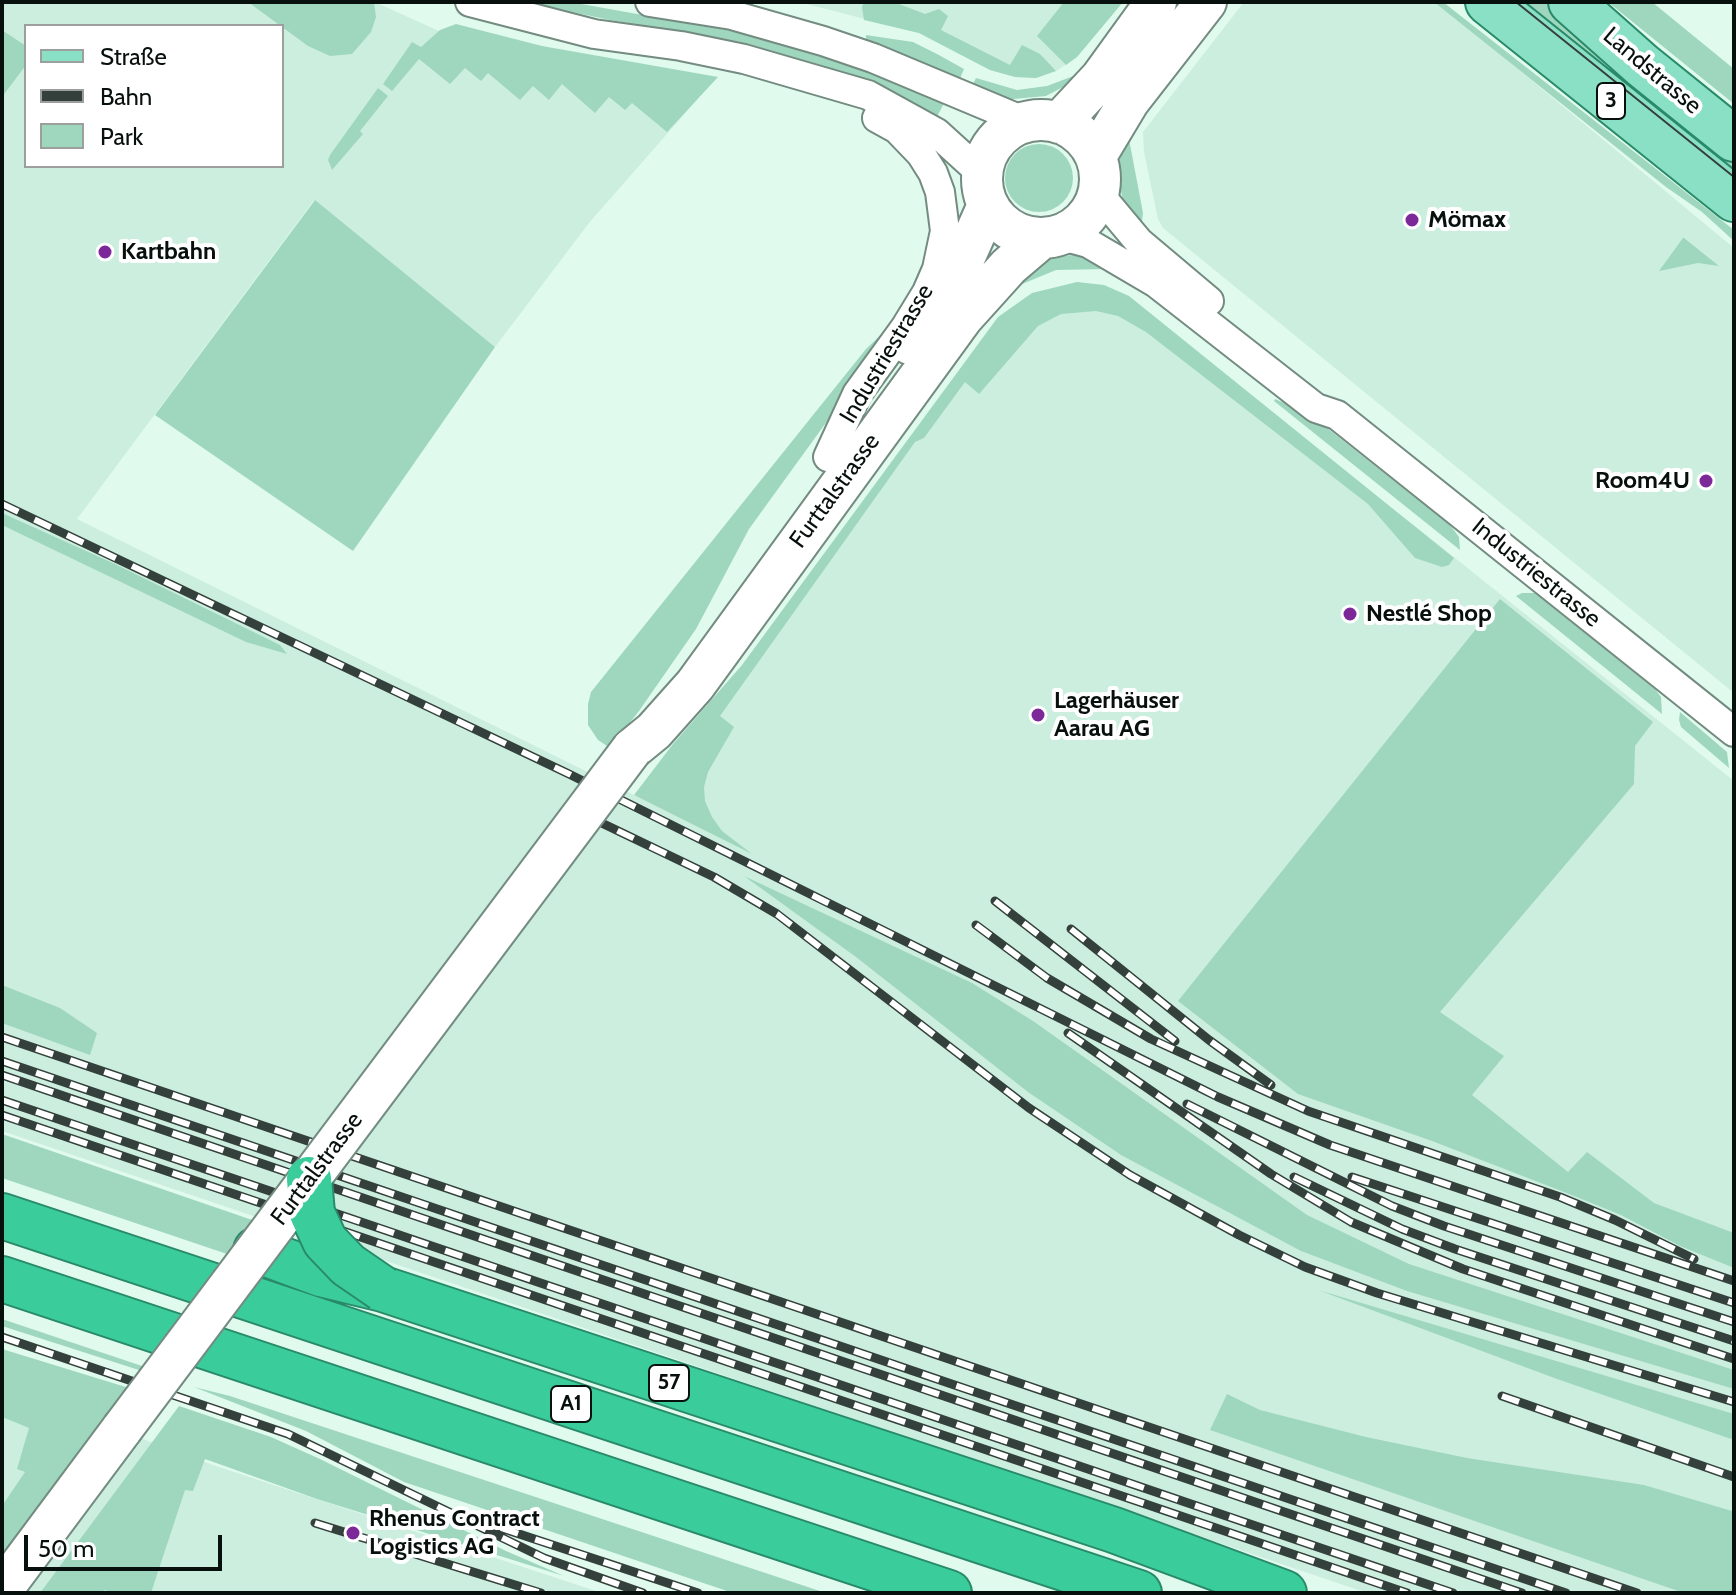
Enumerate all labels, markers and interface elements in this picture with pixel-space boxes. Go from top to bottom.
street label: Landstrasse [1597,22,1707,120]
legend [24,24,284,168]
text: Straße [100,42,167,71]
text: Bahn [100,82,152,111]
road number: 3 [1597,83,1625,119]
text: Park [100,122,143,151]
place label: Mömax [1428,206,1506,234]
marker: Mömax [1403,211,1421,229]
place label: Kartbahn [121,238,216,266]
marker: Kartbahn [96,243,114,261]
street label: Industriestrasse [834,279,940,429]
street label: Furttalstrasse [784,428,886,554]
place label: Room4U [1595,467,1690,495]
marker: Room4U [1697,472,1715,490]
street label: Industriestrasse [1466,512,1606,634]
place label: Nestlé Shop [1366,600,1492,628]
marker: Nestlé Shop [1341,605,1359,623]
place label: Lagerhäuser Aarau AG [1054,687,1179,743]
marker: Lagerhäuser Aarau AG [1029,706,1047,724]
street label: Furttalstrasse [265,1107,369,1231]
road number: 57 [649,1365,689,1401]
road number: A1 [551,1386,591,1422]
place label: Rhenus Contract Logistics AG [369,1505,540,1561]
scale bar [28,1519,226,1569]
marker: Rhenus Contract Logistics AG [344,1524,362,1542]
text: 50 m [38,1534,94,1563]

